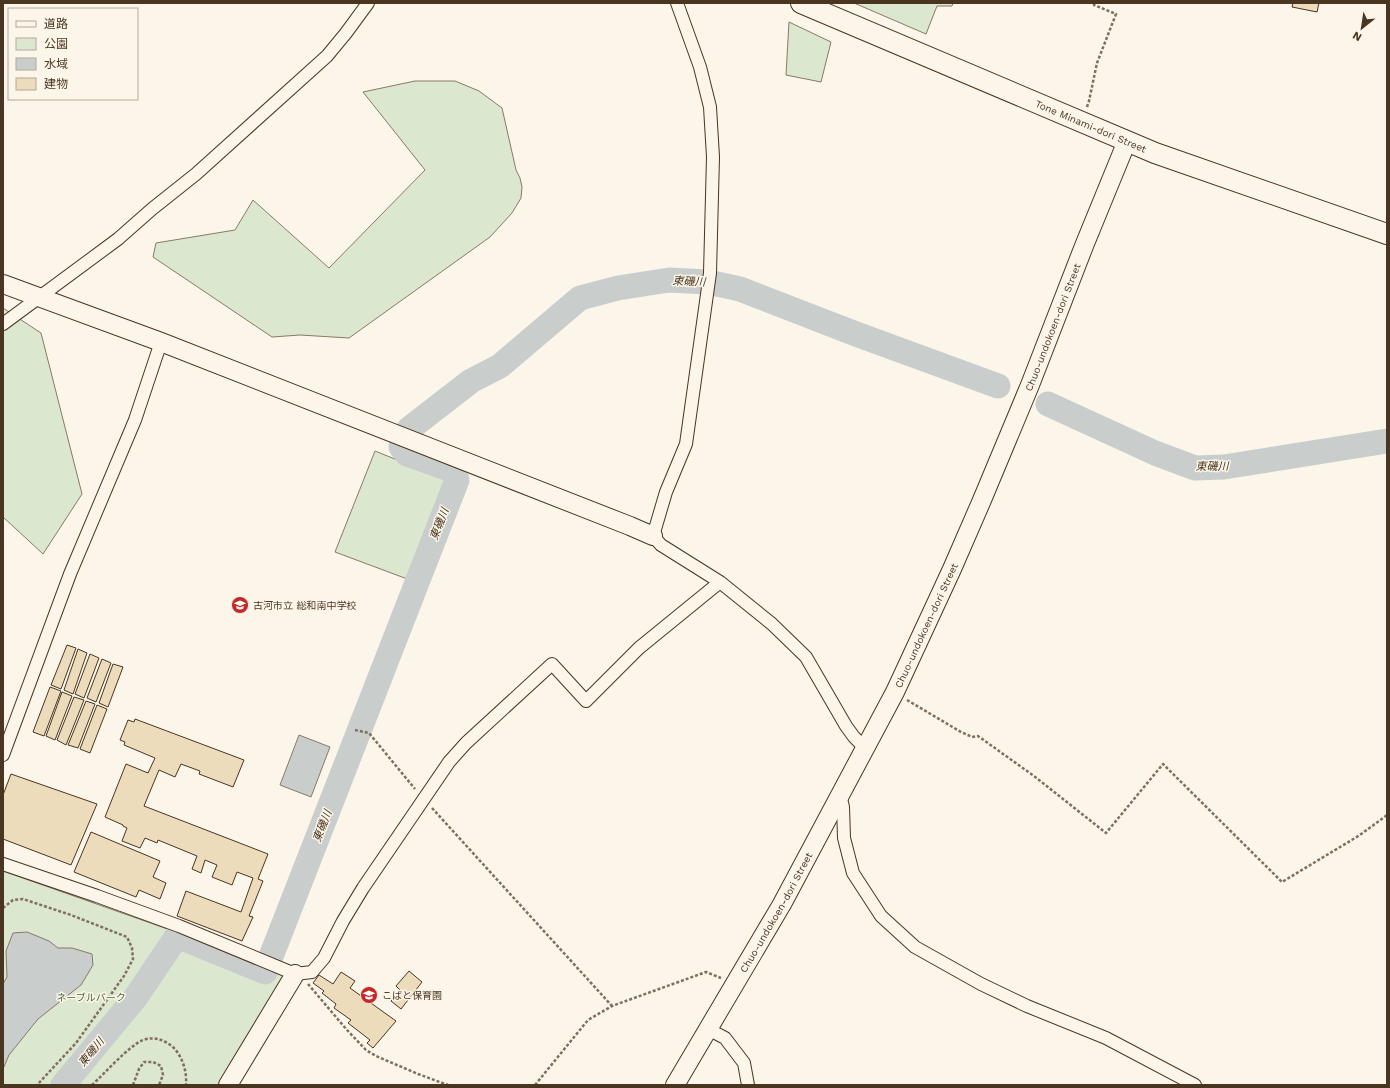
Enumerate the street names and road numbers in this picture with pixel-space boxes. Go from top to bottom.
street label: Tone Minami-dori Street [1034,98,1149,155]
street label: Chuo-undokoen-dori Street [1023,261,1083,393]
street label: Chuo-undokoen-dori Street [893,561,960,690]
street label: Chuo-undokoen-dori Street [738,850,815,975]

